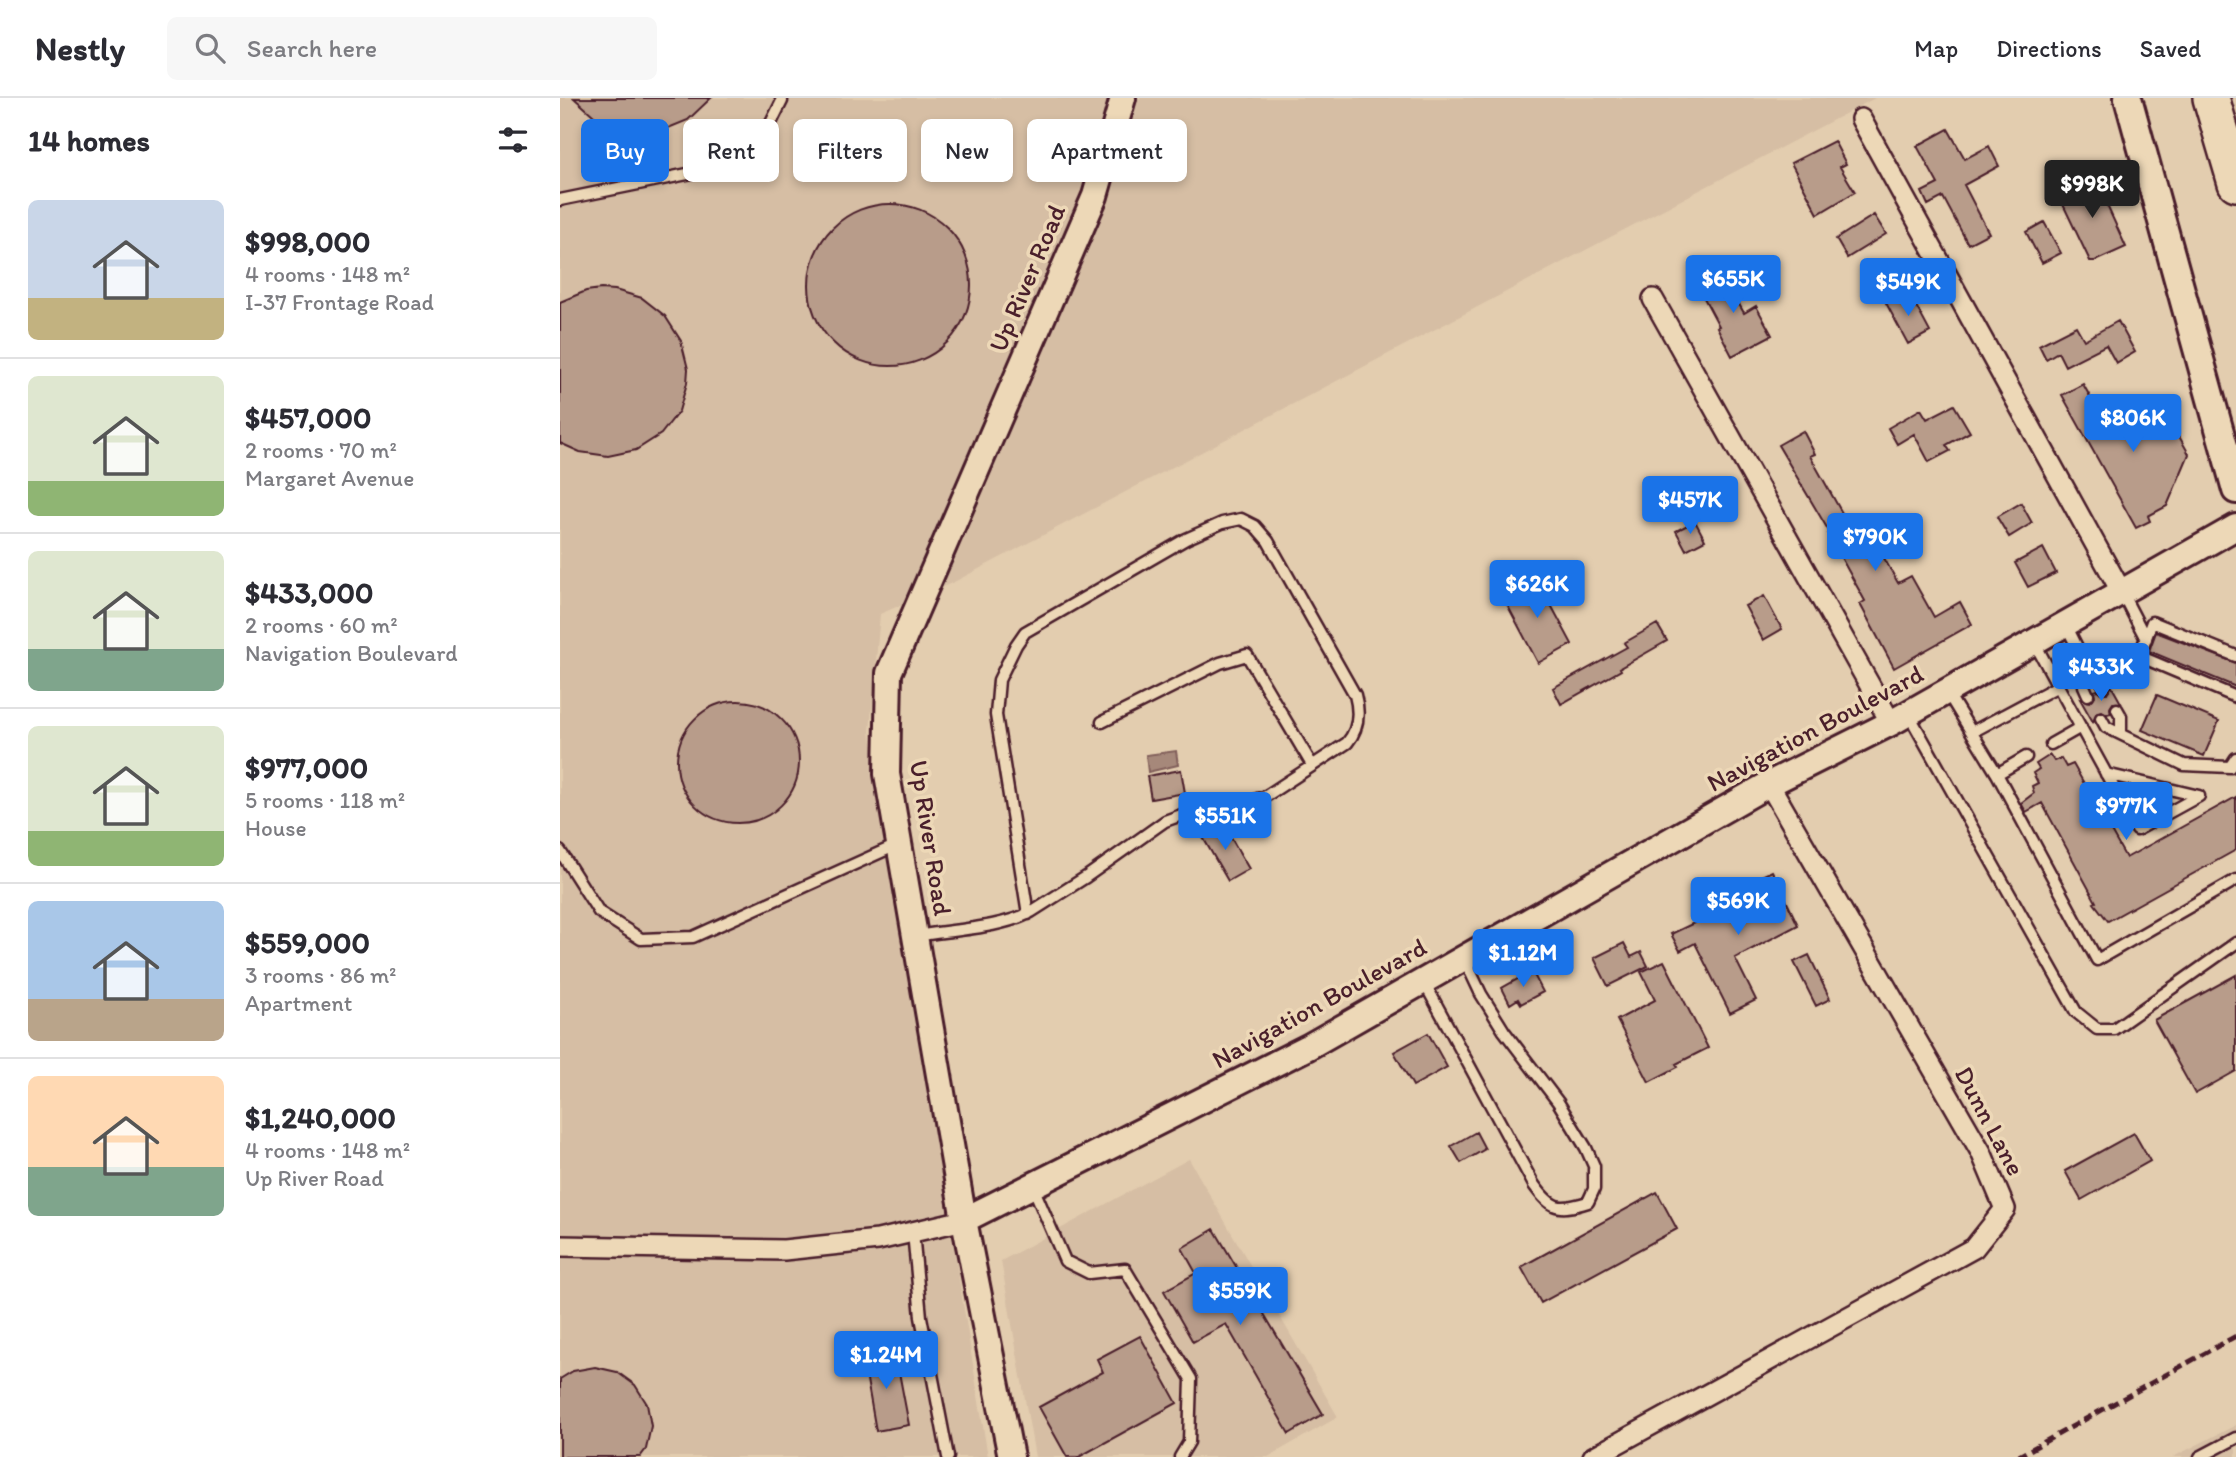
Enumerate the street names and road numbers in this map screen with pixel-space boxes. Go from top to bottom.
street label: Up River Road [982,199,1073,357]
street label: Navigation Boulevard [1701,657,1929,799]
street label: Up River Road [903,758,959,919]
street label: Navigation Boulevard [1206,931,1432,1075]
street label: Dunn Lane [1948,1061,2032,1181]

